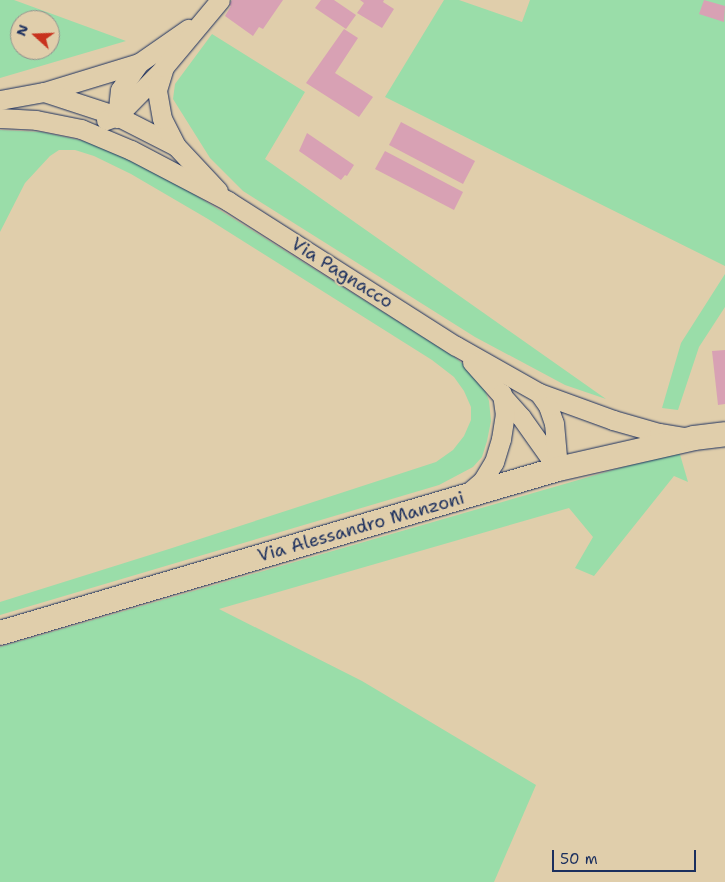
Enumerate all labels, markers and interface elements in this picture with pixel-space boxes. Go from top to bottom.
north arrow [10,10,60,60]
text: N [11,22,32,39]
street label: Via Pagnacco [287,233,397,313]
street label: Via Alessandro Manzoni [255,487,467,567]
scale bar [555,840,699,872]
text: 50 m [560,849,598,869]

